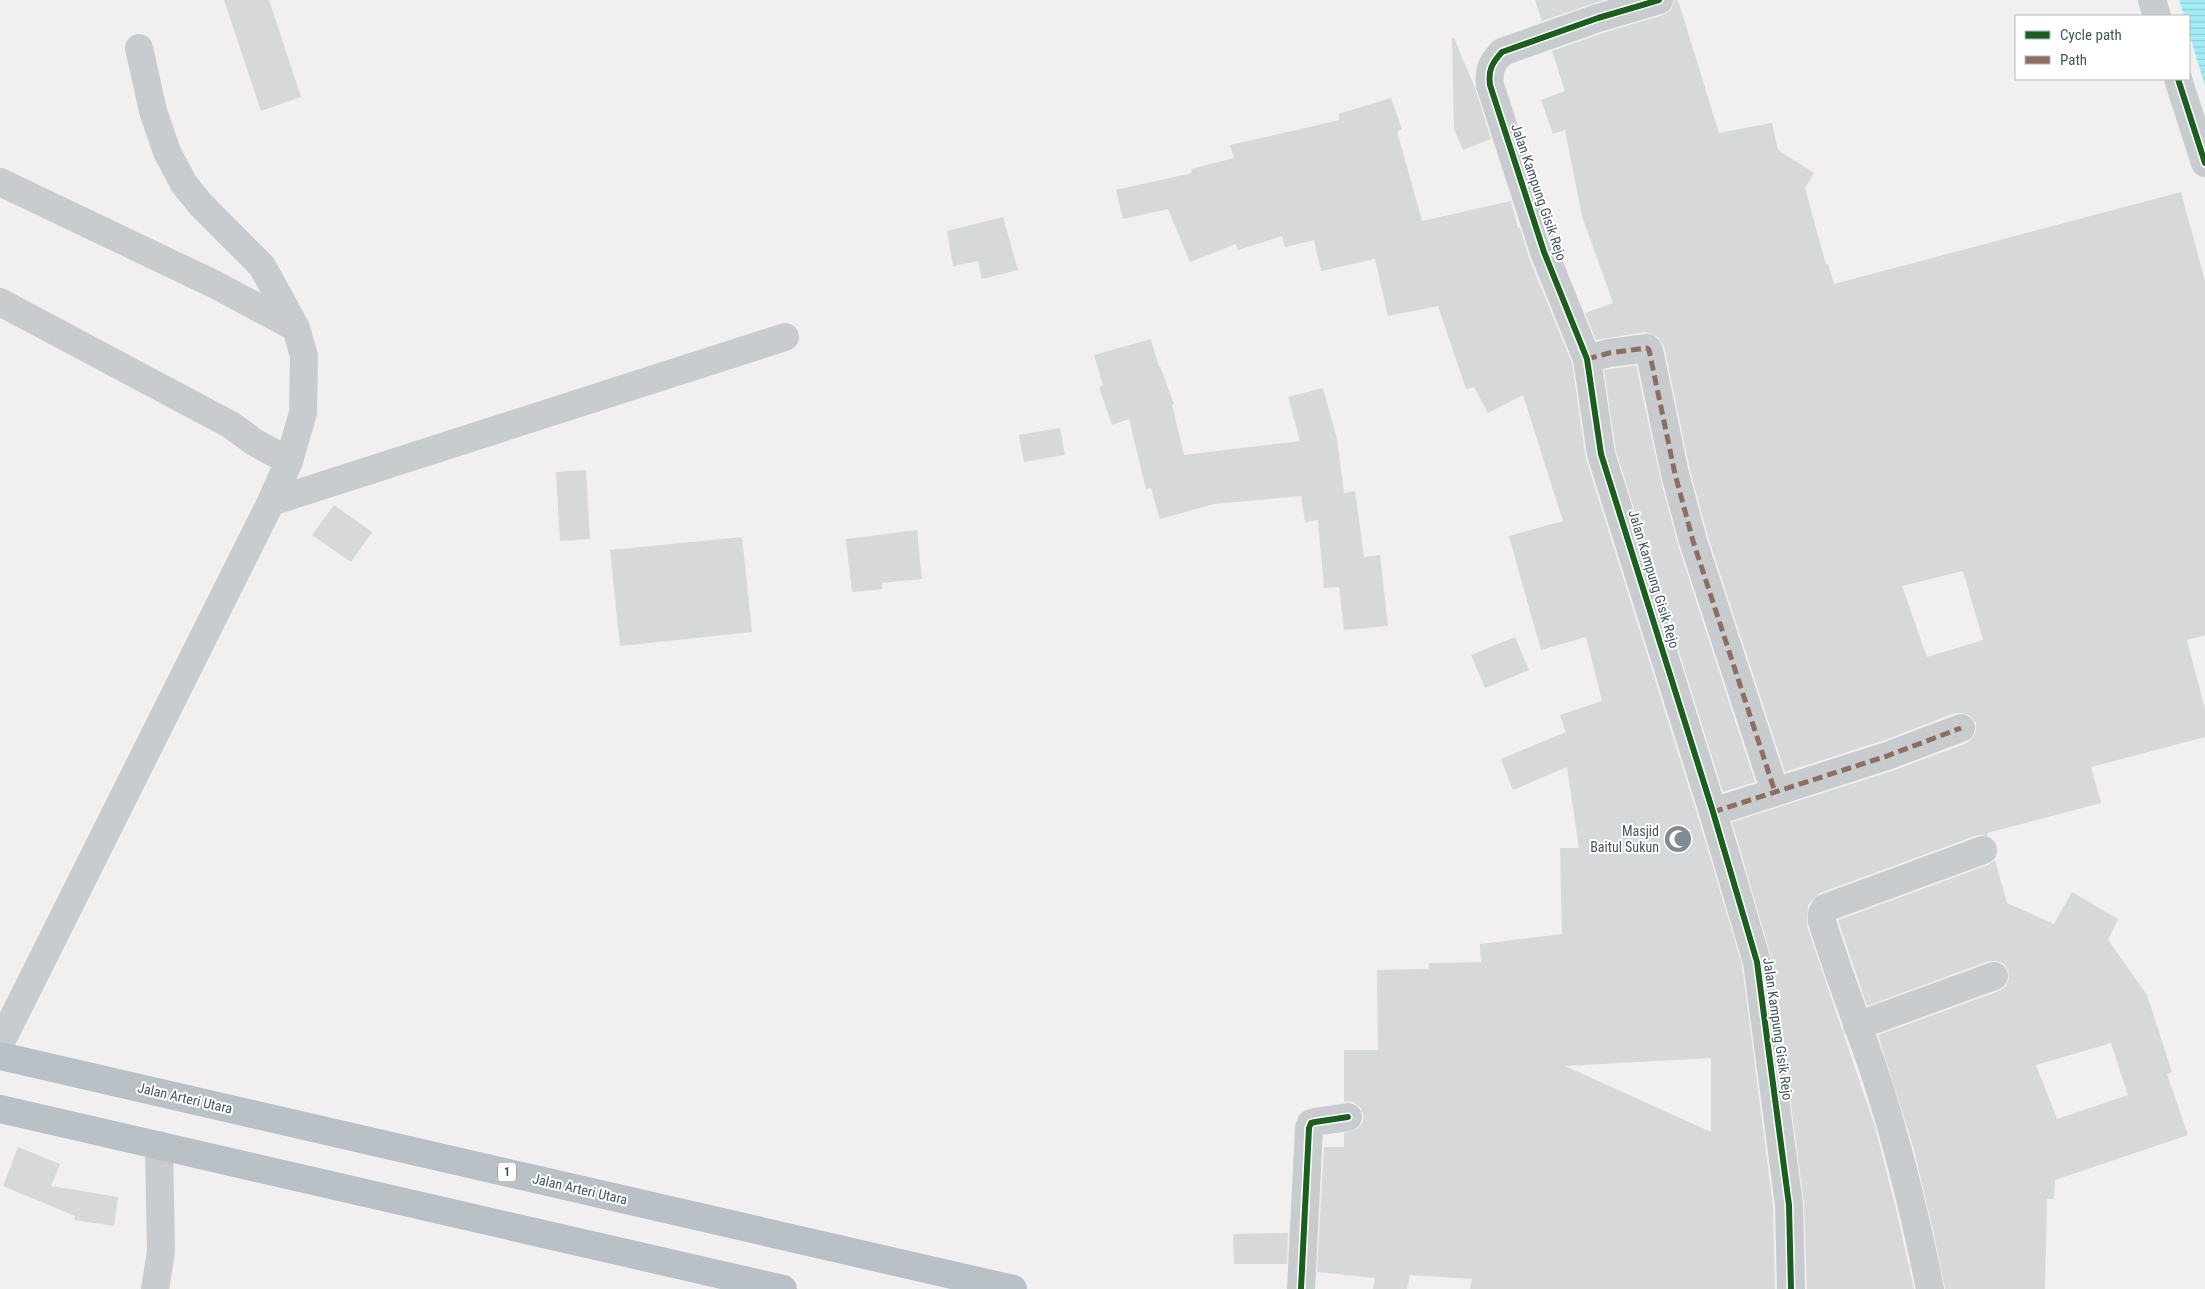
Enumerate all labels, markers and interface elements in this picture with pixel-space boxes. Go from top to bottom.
legend [2015,15,2190,80]
text: Cycle path [2060,26,2122,44]
text: Path [2060,51,2087,69]
street label: Jalan Kampung Gisik Rejo [1508,122,1570,262]
street label: Jalan Kampung Gisik Rejo [1625,508,1683,650]
place label: Masjid Baitul Sukun [1590,823,1659,855]
mosque icon: Masjid Baitul Sukun [1663,824,1693,854]
street label: Jalan Kampung Gisik Rejo [1760,957,1796,1101]
street label: Jalan Arteri Utara [136,1079,234,1117]
road number: 1 [498,1162,516,1182]
street label: Jalan Arteri Utara [531,1170,629,1208]

